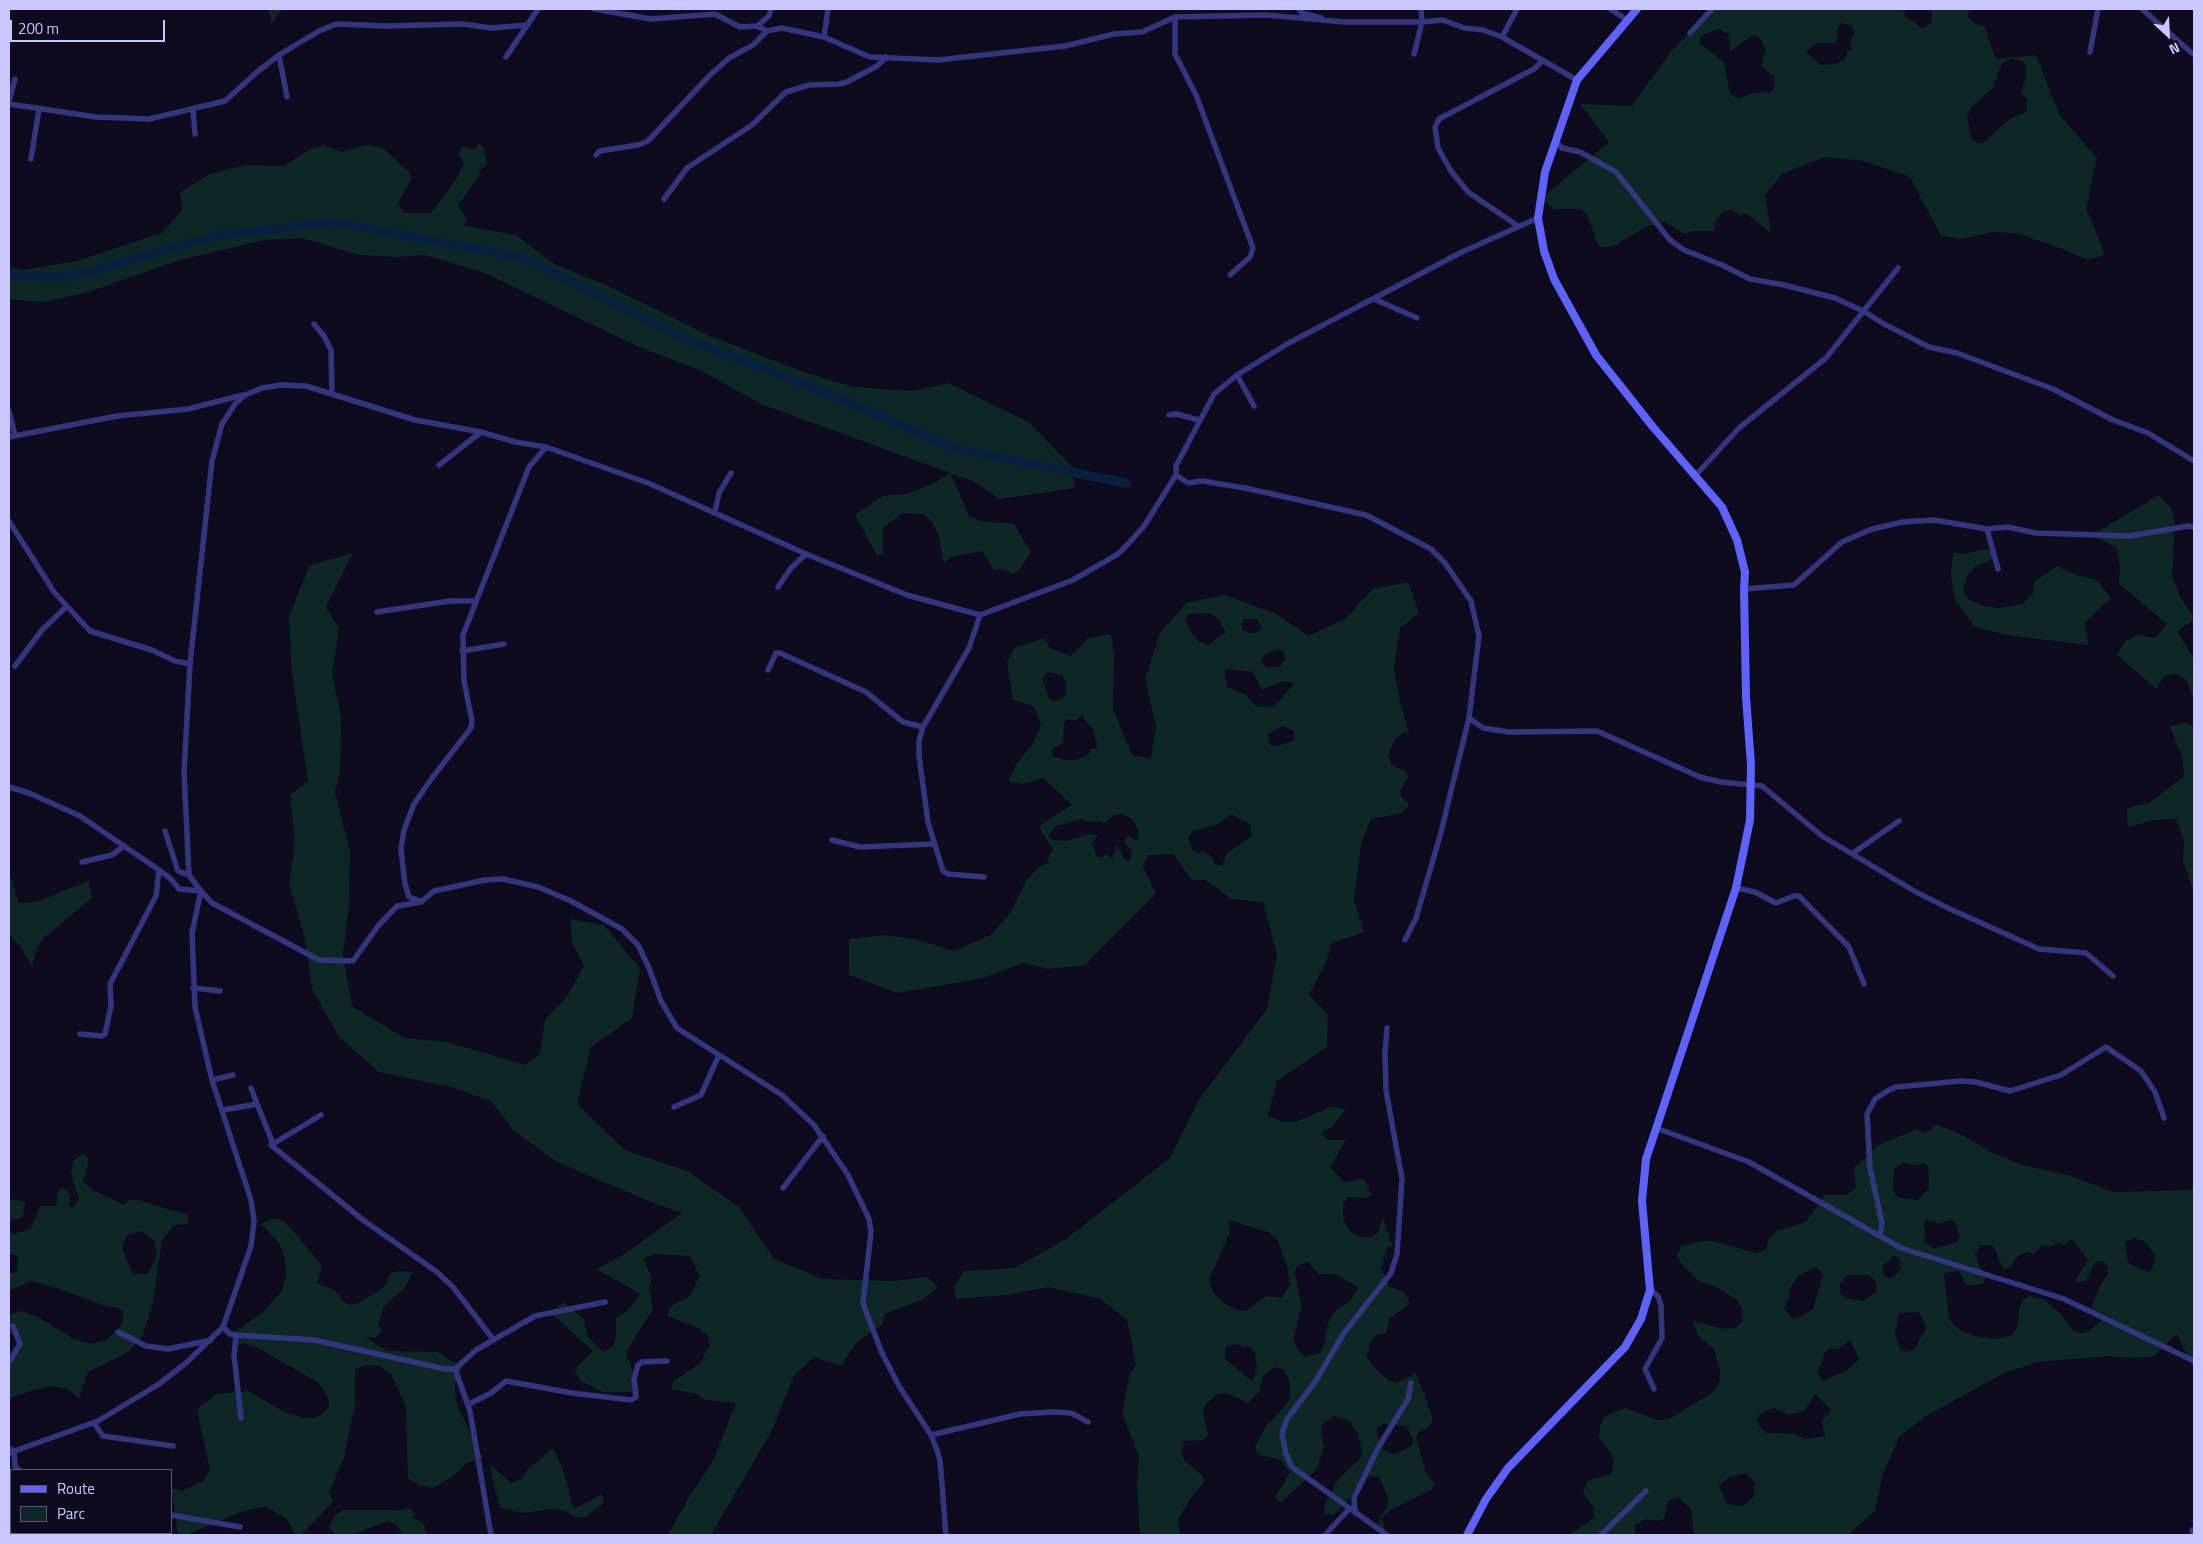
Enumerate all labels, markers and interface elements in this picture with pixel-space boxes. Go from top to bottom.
scale bar [12,10,168,42]
north arrow [2143,10,2193,60]
text: 200 m [18,17,59,40]
text: N [2166,37,2183,61]
legend [10,1469,172,1534]
text: Route [57,1477,95,1500]
text: Parc [57,1502,85,1525]

